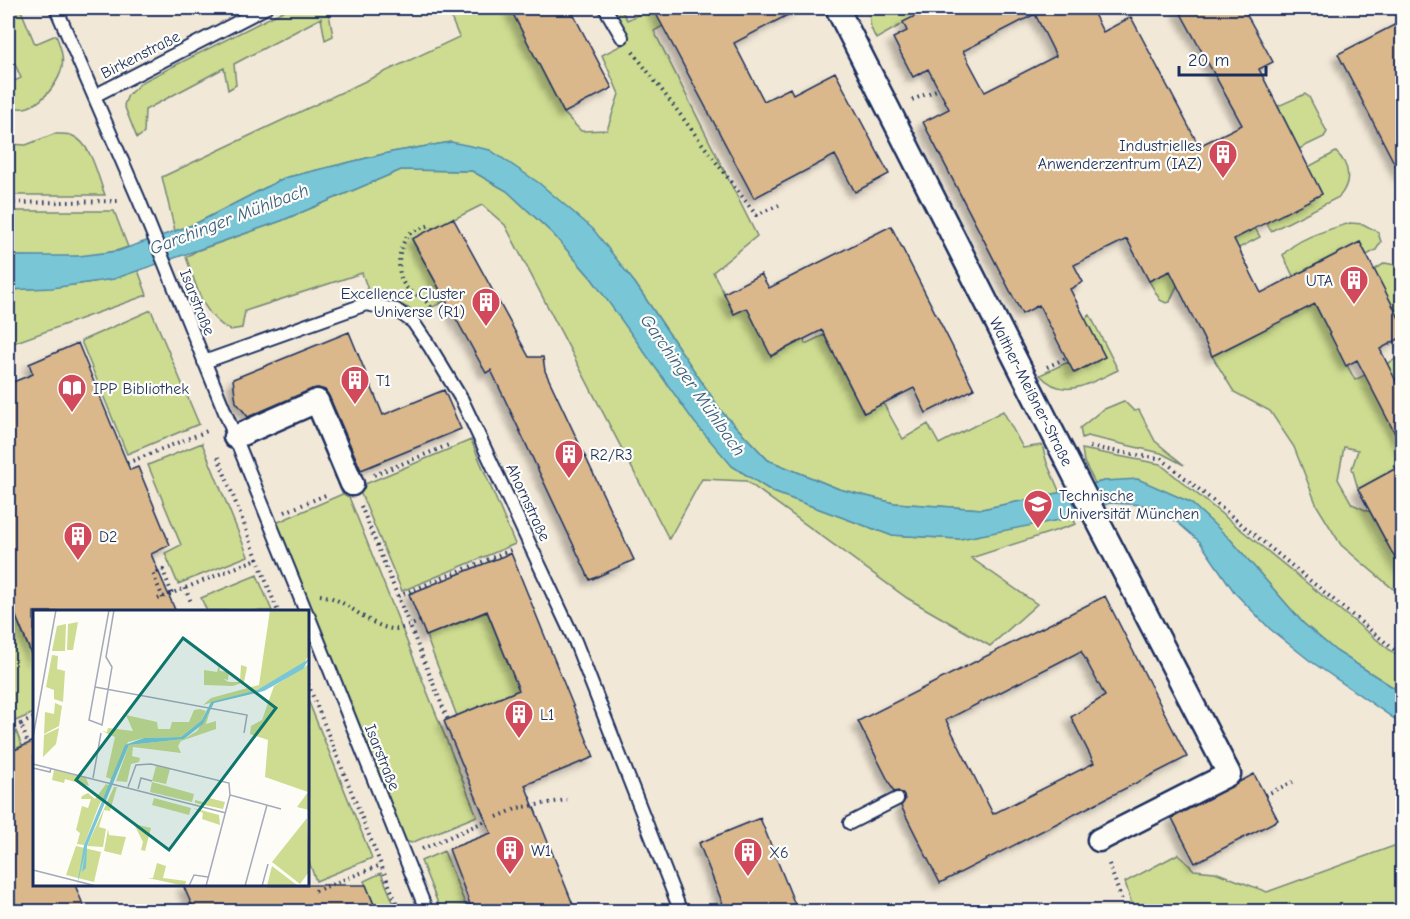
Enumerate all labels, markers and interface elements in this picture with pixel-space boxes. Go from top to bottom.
street label: Birkenstraße [98,27,183,82]
scale bar [1179,39,1266,77]
text: 20 m [1188,50,1229,71]
place label: Industrielles Anwenderzentrum (IAZ) [1038,137,1202,173]
building icon: Industrielles Anwenderzentrum (IAZ) [1207,138,1239,180]
water label: Garchinger Mühlbach [147,180,311,259]
building icon: UTA [1338,264,1370,306]
street label: Isarstraße [176,267,218,338]
place label: UTA [1306,272,1333,290]
place label: Excellence Cluster Universe (R1) [341,285,466,321]
building icon: Excellence Cluster Universe (R1) [470,286,502,328]
water label: Garchinger Mühlbach [636,310,749,460]
street label: Walther-Meißner-Straße [986,314,1076,469]
building icon: T1 [339,364,371,406]
library icon: IPP Bibliothek [56,372,88,414]
place label: T1 [376,372,391,390]
place label: IPP Bibliothek [93,380,189,398]
building icon: R2/R3 [553,438,585,480]
place label: R2/R3 [590,446,633,464]
street label: Ahornstraße [502,461,554,544]
place label: Technische Universität München [1059,487,1199,523]
school or university icon: Technische Universität München [1022,488,1054,530]
building icon: D2 [62,520,94,562]
place label: D2 [99,528,117,546]
inset map [33,610,309,886]
building icon: L1 [503,698,535,740]
place label: L1 [540,706,554,724]
street label: Isarstraße [361,722,403,793]
building icon: W1 [494,834,526,876]
building icon: X6 [732,836,764,878]
place label: W1 [531,842,551,860]
place label: X6 [769,844,789,862]

